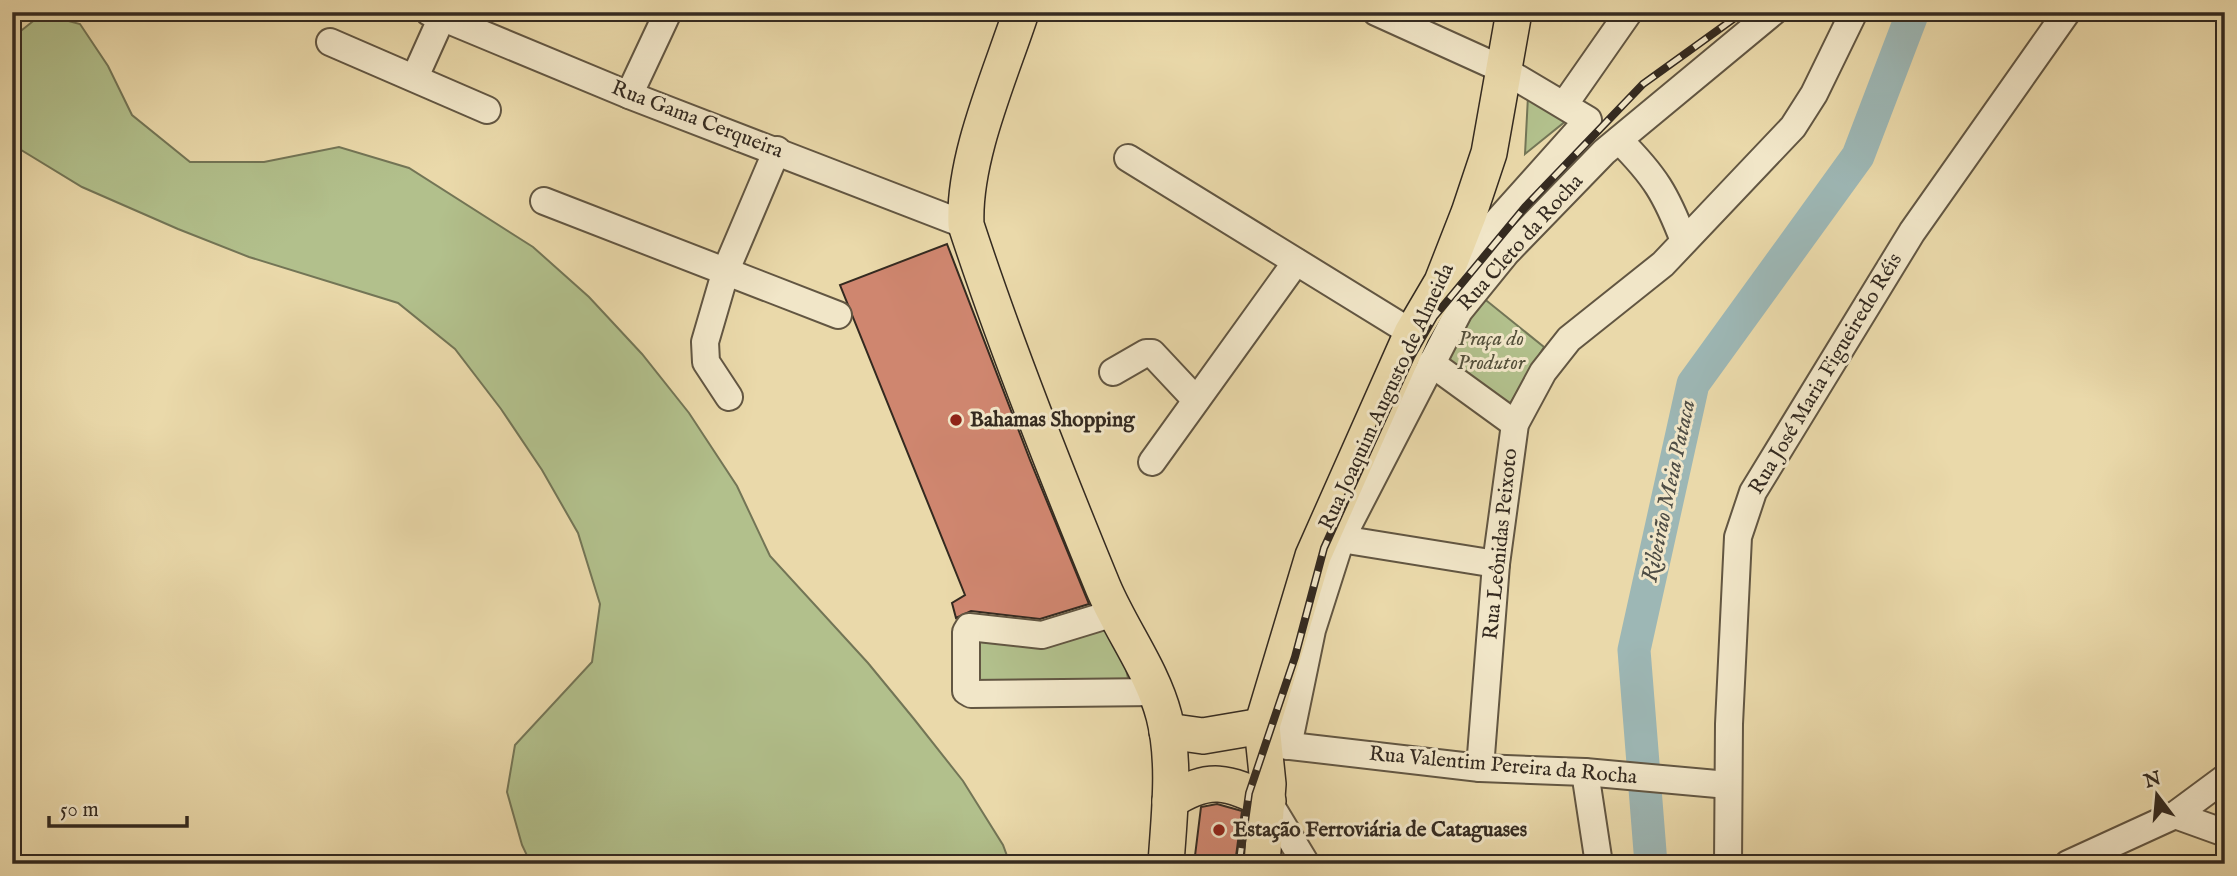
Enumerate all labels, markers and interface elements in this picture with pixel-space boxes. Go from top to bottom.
street label: Rua Gama Cerqueira [607,75,788,165]
street label: Rua Cleto da Rocha [1452,168,1590,317]
street label: Rua José Maria Figueiredo Réis [1743,248,1909,500]
street label: Rua Joaquim Augusto de Almeida [1313,258,1461,535]
park label: Praça do Produtor [1457,326,1526,377]
water label: Ribeirão Meia Pataca [1635,397,1703,585]
place label: Bahamas Shopping [970,407,1135,434]
marker: Bahamas Shopping [948,412,964,428]
street label: Rua Leônidas Peixoto [1478,447,1524,641]
street label: Rua Valentim Pereira da Rocha [1368,741,1639,791]
north arrow [2122,760,2192,830]
text: N [2141,767,2165,795]
scale bar [49,785,187,829]
text: 50 m [60,797,99,824]
place label: Estação Ferroviária de Cataguases [1233,817,1527,844]
marker: Estação Ferroviária de Cataguases [1211,822,1227,838]

